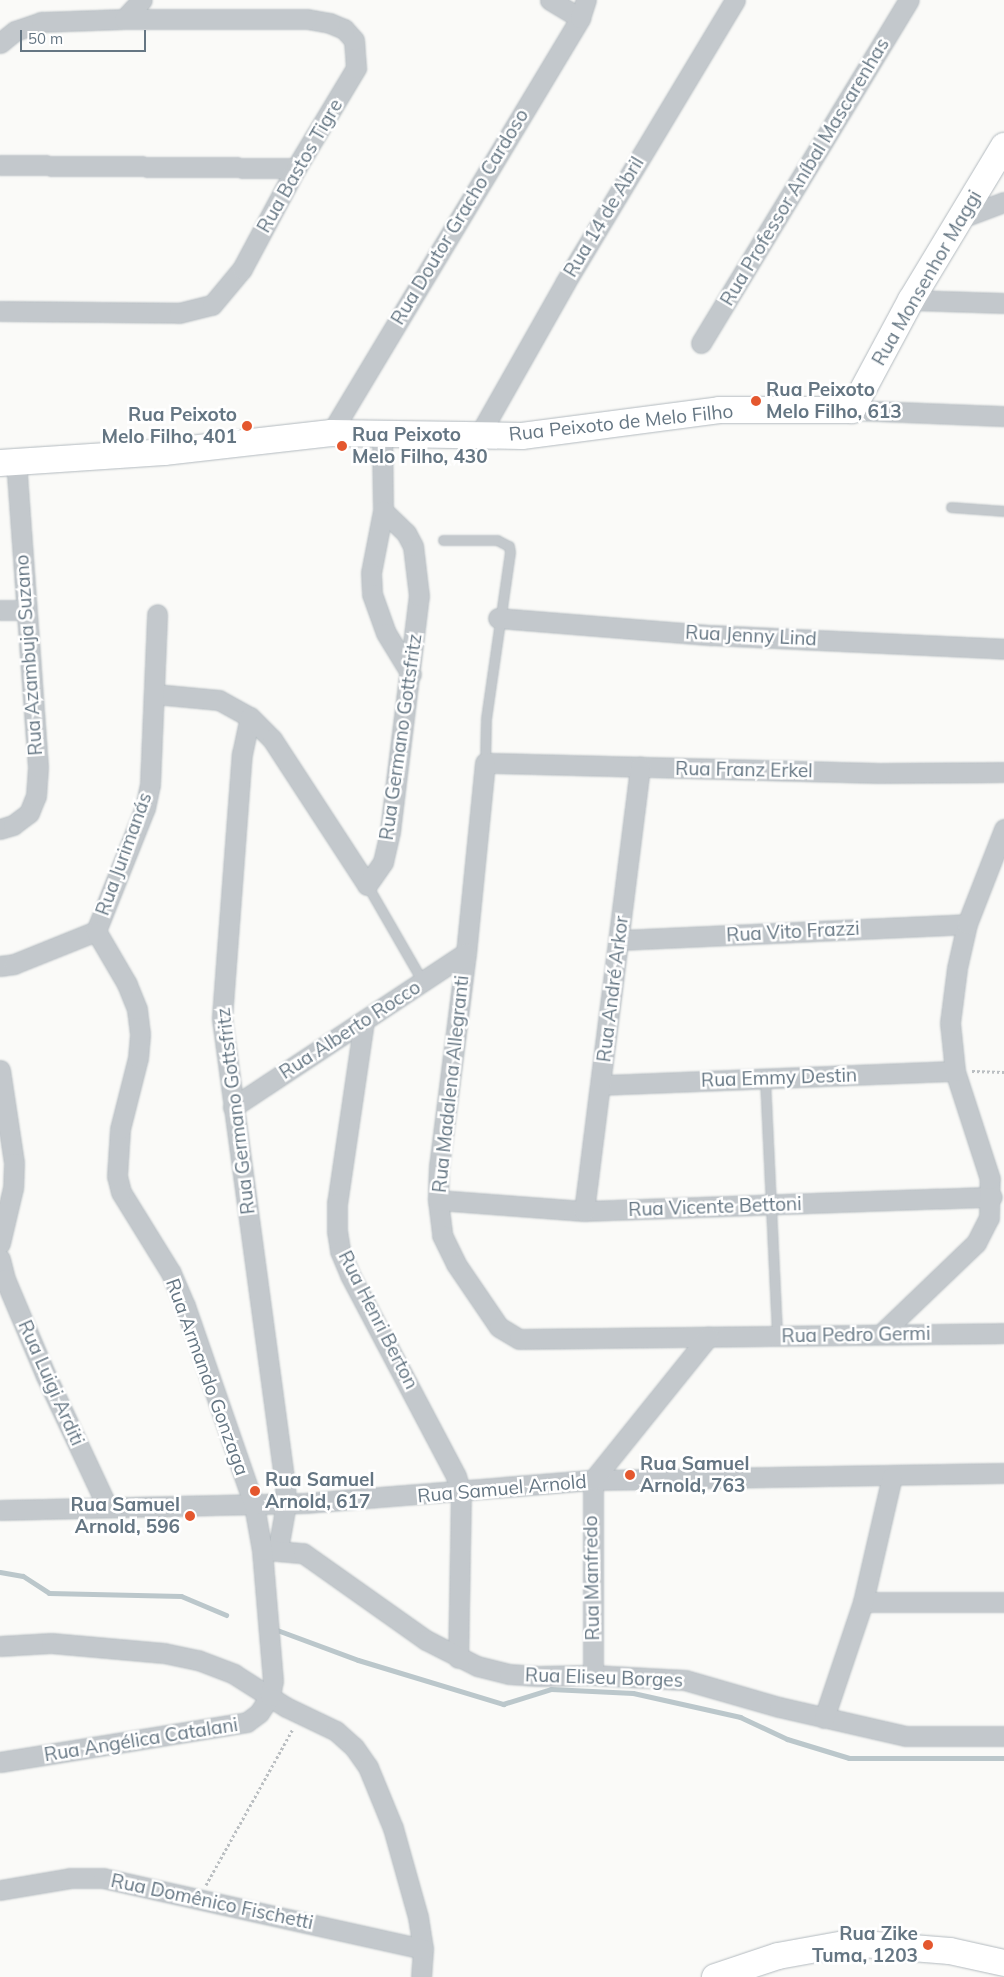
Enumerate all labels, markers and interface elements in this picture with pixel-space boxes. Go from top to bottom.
scale bar [22,20,149,52]
text: 50 m [28,29,63,48]
street label: Rua Professor Aníbal Mascarenhas [716,34,894,310]
street label: Rua Bastos Tigre [253,95,347,237]
street label: Rua Doutor Gracho Cardoso [386,105,534,329]
street label: Rua 14 de Abril [559,153,649,281]
street label: Rua Monsenhor Maggi [867,186,987,370]
place label: Rua Peixoto Melo Filho, 613 [766,379,902,423]
marker: Rua Peixoto Melo Filho, 613 [750,395,762,407]
street label: Rua Peixoto de Melo Filho [508,400,734,446]
place label: Rua Peixoto Melo Filho, 401 [101,404,237,448]
marker: Rua Peixoto Melo Filho, 401 [241,420,253,432]
place label: Rua Peixoto Melo Filho, 430 [352,424,488,468]
marker: Rua Peixoto Melo Filho, 430 [336,440,348,452]
street label: Rua Azambuja Suzano [11,554,47,756]
street label: Rua Jenny Lind [685,621,817,651]
street label: Rua Germano Gottsfritz [375,632,427,842]
street label: Rua Franz Erkel [675,757,813,783]
street label: Rua Jurimanás [91,789,157,919]
street label: Rua André Arkor [593,915,633,1063]
street label: Rua Vito Frazzi [726,917,860,947]
street label: Rua Madalena Allegranti [428,974,474,1194]
street label: Rua Alberto Rocco [275,976,425,1084]
street label: Rua Germano Gottsfritz [212,1006,260,1216]
street label: Rua Emmy Destin [701,1064,857,1092]
street label: Rua Vicente Bettoni [628,1193,802,1221]
street label: Rua Henri Berton [333,1247,423,1393]
street label: Rua Armando Gonzaga [161,1276,253,1478]
street label: Rua Luigi Arditi [13,1317,89,1449]
street label: Rua Pedro Germi [781,1322,931,1348]
place label: Rua Samuel Arnold, 763 [640,1453,749,1497]
place label: Rua Samuel Arnold, 617 [265,1469,374,1513]
marker: Rua Samuel Arnold, 763 [624,1469,636,1481]
street label: Rua Samuel Arnold [416,1470,588,1508]
marker: Rua Samuel Arnold, 617 [249,1485,261,1497]
place label: Rua Samuel Arnold, 596 [71,1494,180,1538]
marker: Rua Samuel Arnold, 596 [184,1510,196,1522]
street label: Rua Manfredo [580,1515,604,1641]
street label: Rua Eliseu Borges [525,1664,683,1692]
street label: Rua Angélica Catalani [43,1713,239,1767]
street label: Rua Domênico Fischetti [109,1869,315,1935]
place label: Rua Zike Tuma, 1203 [812,1923,918,1967]
marker: Rua Zike Tuma, 1203 [922,1939,934,1951]

